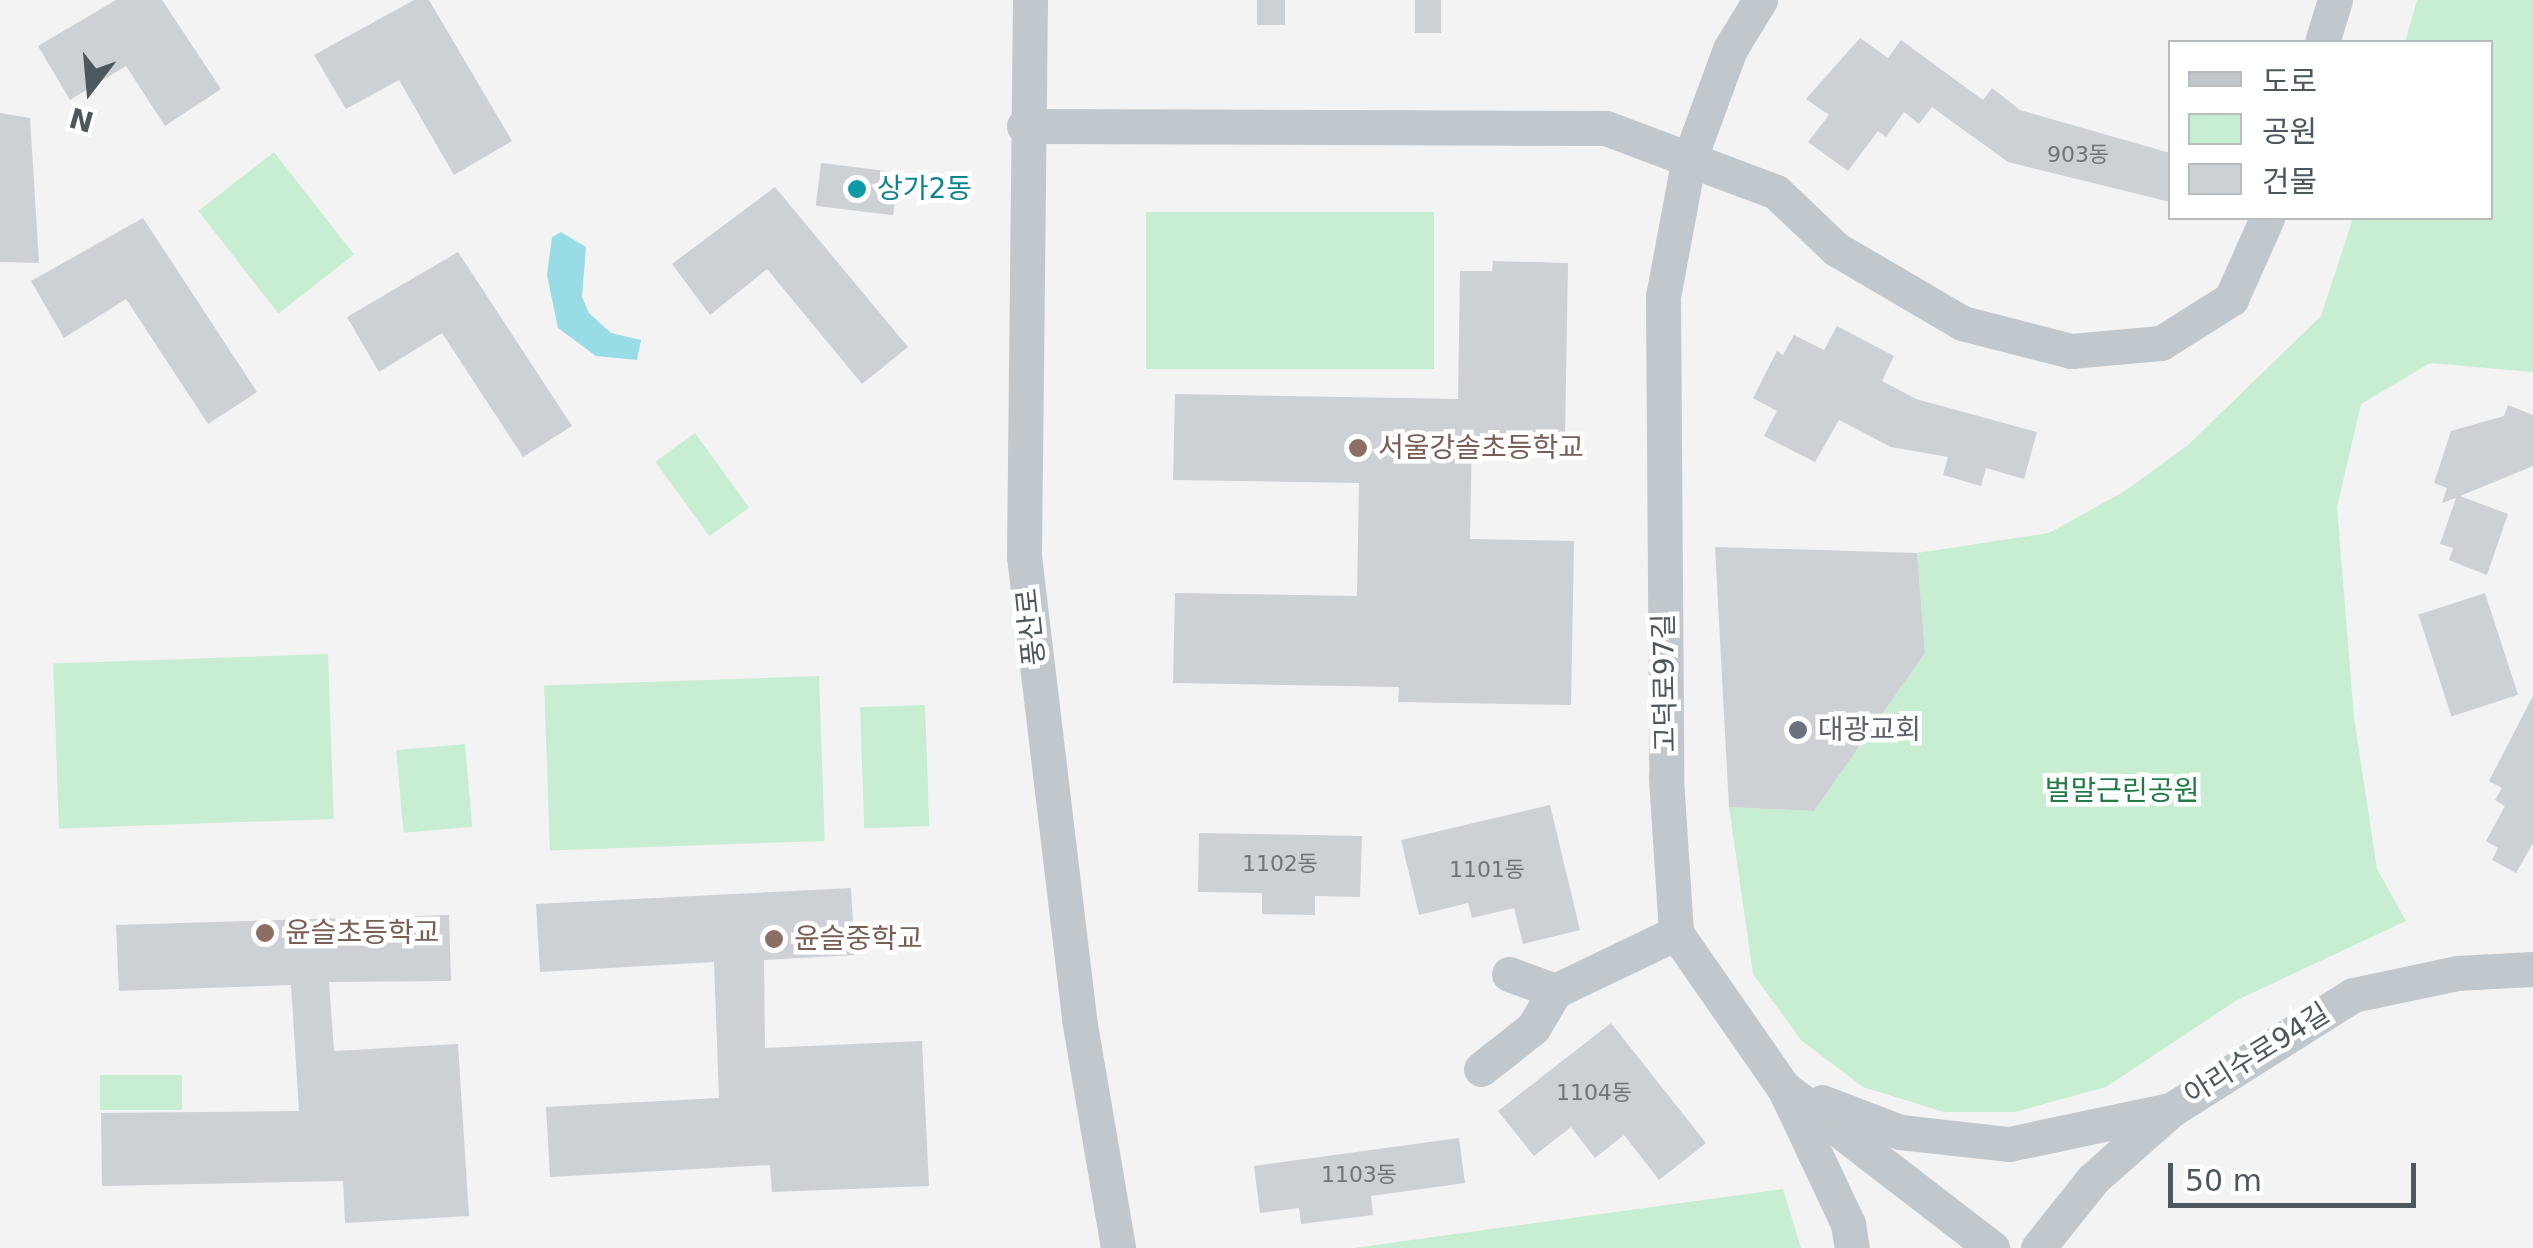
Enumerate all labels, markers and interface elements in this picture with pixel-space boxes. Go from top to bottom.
north arrow [40,40,140,140]
legend [2168,40,2493,220]
text: 도로 [2262,64,2317,99]
text: N [66,100,97,138]
text: 공원 [2262,114,2317,149]
house number: 903동 [2047,142,2109,168]
text: 건물 [2262,164,2317,199]
place label: 상가2동 [877,172,972,206]
marker: 상가2동 [846,178,868,200]
place label: 서울강솔초등학교 [1378,431,1584,465]
marker: 서울강솔초등학교 [1347,437,1369,459]
street label: 풍산로 [1010,587,1052,667]
street label: 고덕로97길 [1647,613,1683,753]
place label: 대광교회 [1818,713,1921,747]
marker: 대광교회 [1787,719,1809,741]
park label: 벌말근린공원 [2045,774,2199,808]
house number: 1102동 [1242,851,1318,877]
house number: 1101동 [1449,857,1525,883]
place label: 윤슬초등학교 [285,916,440,950]
marker: 윤슬초등학교 [254,922,276,944]
place label: 윤슬중학교 [794,922,923,956]
marker: 윤슬중학교 [763,928,785,950]
street label: 아리수로94길 [2178,996,2336,1112]
house number: 1104동 [1556,1080,1632,1106]
scale bar [2173,1143,2420,1205]
house number: 1103동 [1321,1162,1397,1188]
text: 50 m [2185,1163,2262,1198]

